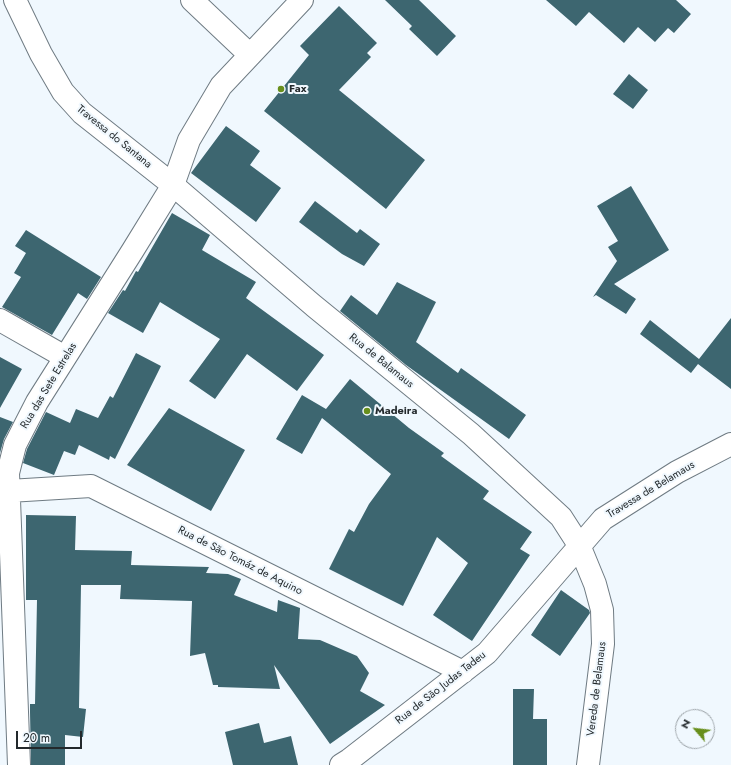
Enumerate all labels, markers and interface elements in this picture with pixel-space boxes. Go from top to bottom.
place label: Fax [289,82,307,96]
marker: Fax [276,84,286,94]
street label: Travessa do Santana [74,103,154,171]
street label: Rua de Balamaus [346,331,416,391]
street label: Rua das Sete Estrelas [18,341,80,431]
place label: Madeira [375,404,417,418]
marker: Madeira [362,406,372,416]
street label: Travessa de Belamaus [605,459,697,521]
street label: Rua de São Tomáz de Aquino [176,524,304,598]
street label: Vereda de Belamaus [585,641,609,737]
street label: Rua de São Judas Tadeu [393,649,489,727]
north arrow [675,709,715,749]
text: N [676,716,694,731]
scale bar [18,723,84,749]
text: 20 m [23,729,50,747]

